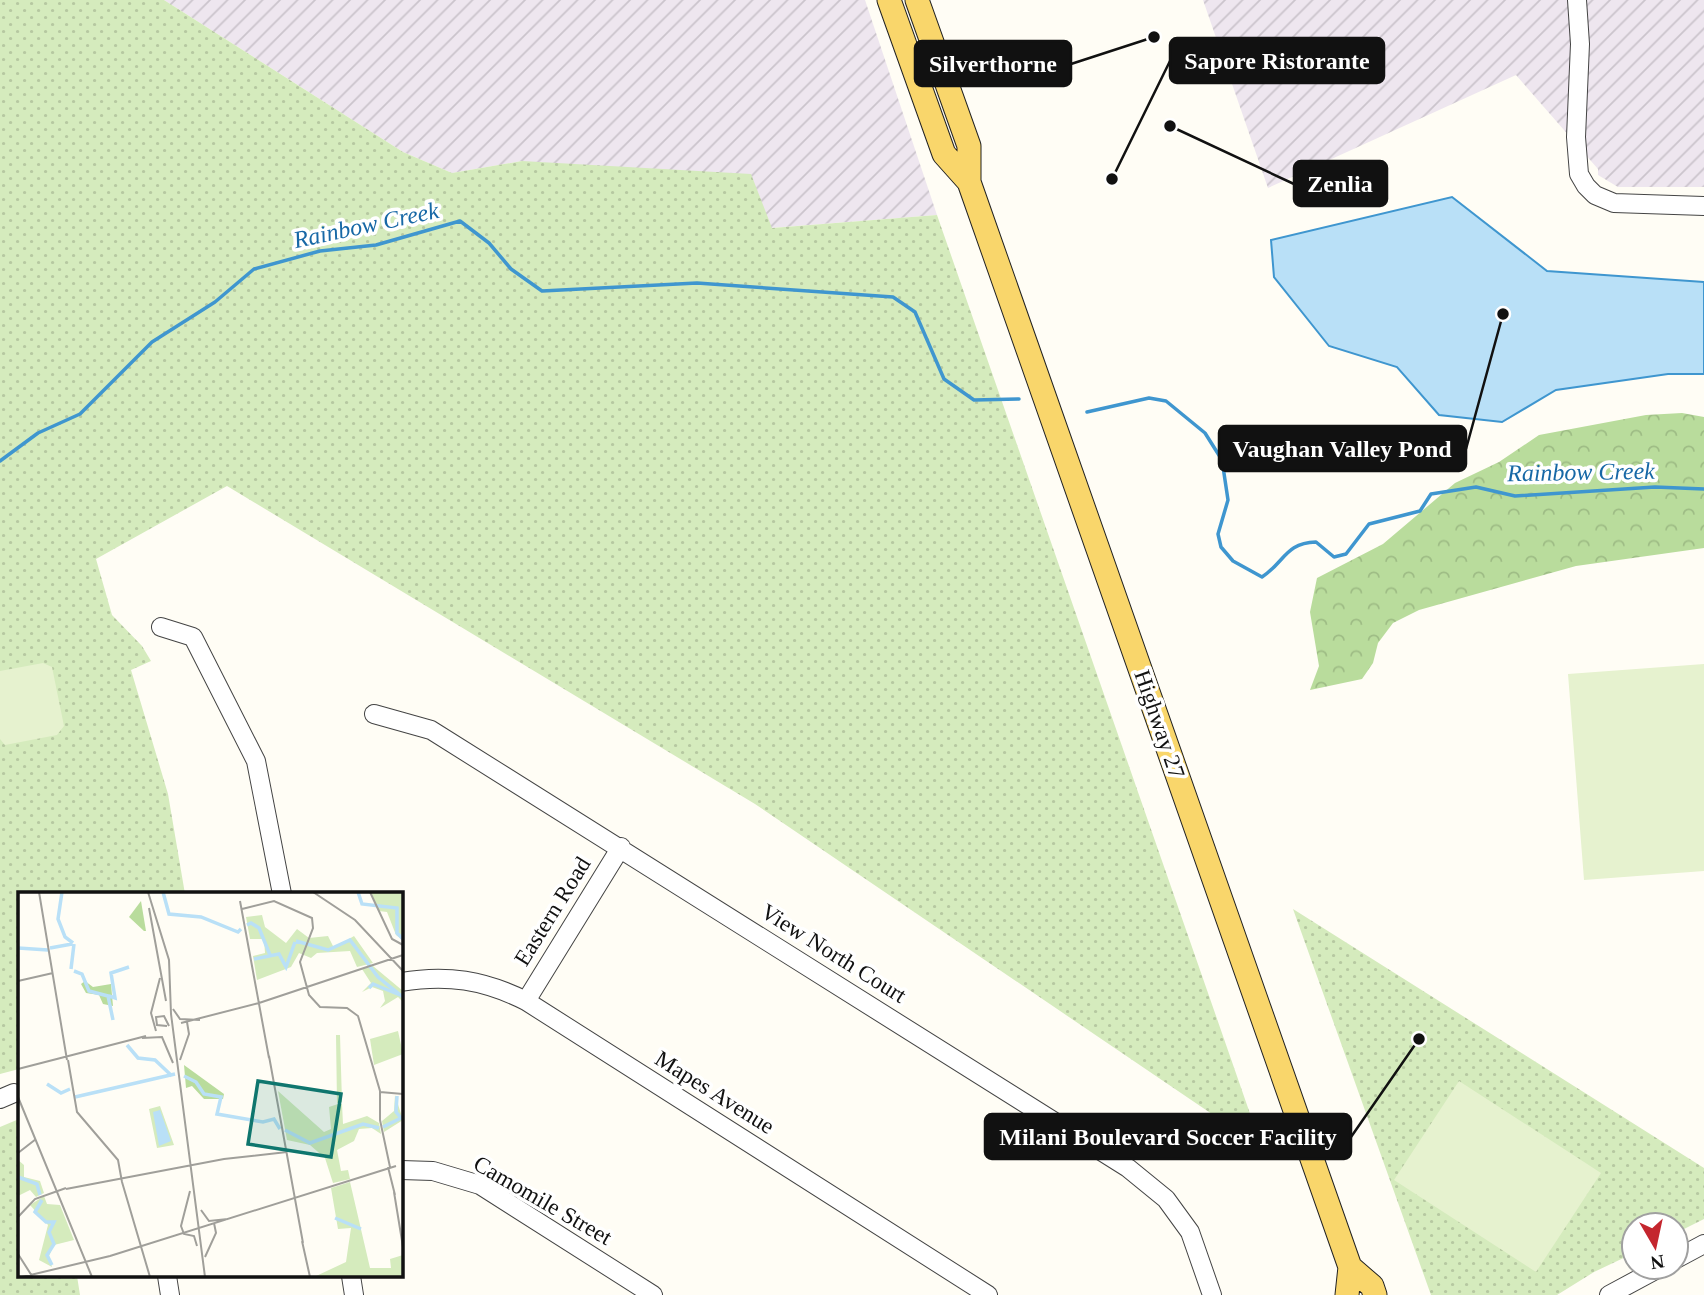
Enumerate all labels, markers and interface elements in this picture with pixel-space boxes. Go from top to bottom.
callout: Sapore Ristorante [1170,38,1384,83]
callout: Silverthorne [915,41,1071,86]
text: Sapore Ristorante [1184,48,1370,74]
text: Silverthorne [929,51,1057,77]
callout: Zenlia [1294,161,1387,206]
text: Zenlia [1307,171,1373,197]
water label: Rainbow Creek [290,197,441,253]
callout: Vaughan Valley Pond [1219,426,1466,471]
text: Vaughan Valley Pond [1232,436,1452,462]
water label: Rainbow Creek [1506,458,1655,486]
street label: Highway 27 [1129,667,1190,782]
street label: Eastern Road [509,852,596,970]
inset map [18,892,402,1278]
street label: View North Court [757,899,911,1008]
street label: Mapes Avenue [651,1046,779,1139]
callout: Milani Boulevard Soccer Facility [985,1114,1351,1159]
text: Milani Boulevard Soccer Facility [999,1124,1337,1150]
street label: Camomile Street [469,1151,617,1250]
north arrow [1620,1211,1690,1281]
text: N [1649,1251,1666,1274]

